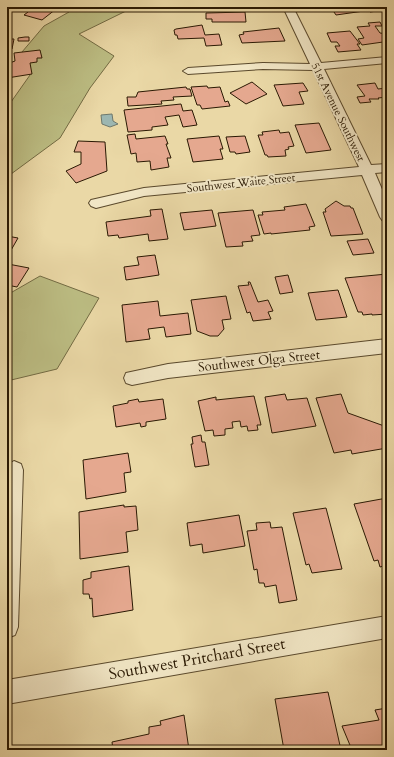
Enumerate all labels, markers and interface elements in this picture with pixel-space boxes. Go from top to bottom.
street label: 51st Avenue Southwest [308,60,369,164]
street label: Southwest Waite Street [186,170,296,196]
street label: Southwest Olga Street [197,346,321,376]
street label: Southwest Pritchard Street [107,633,287,685]

